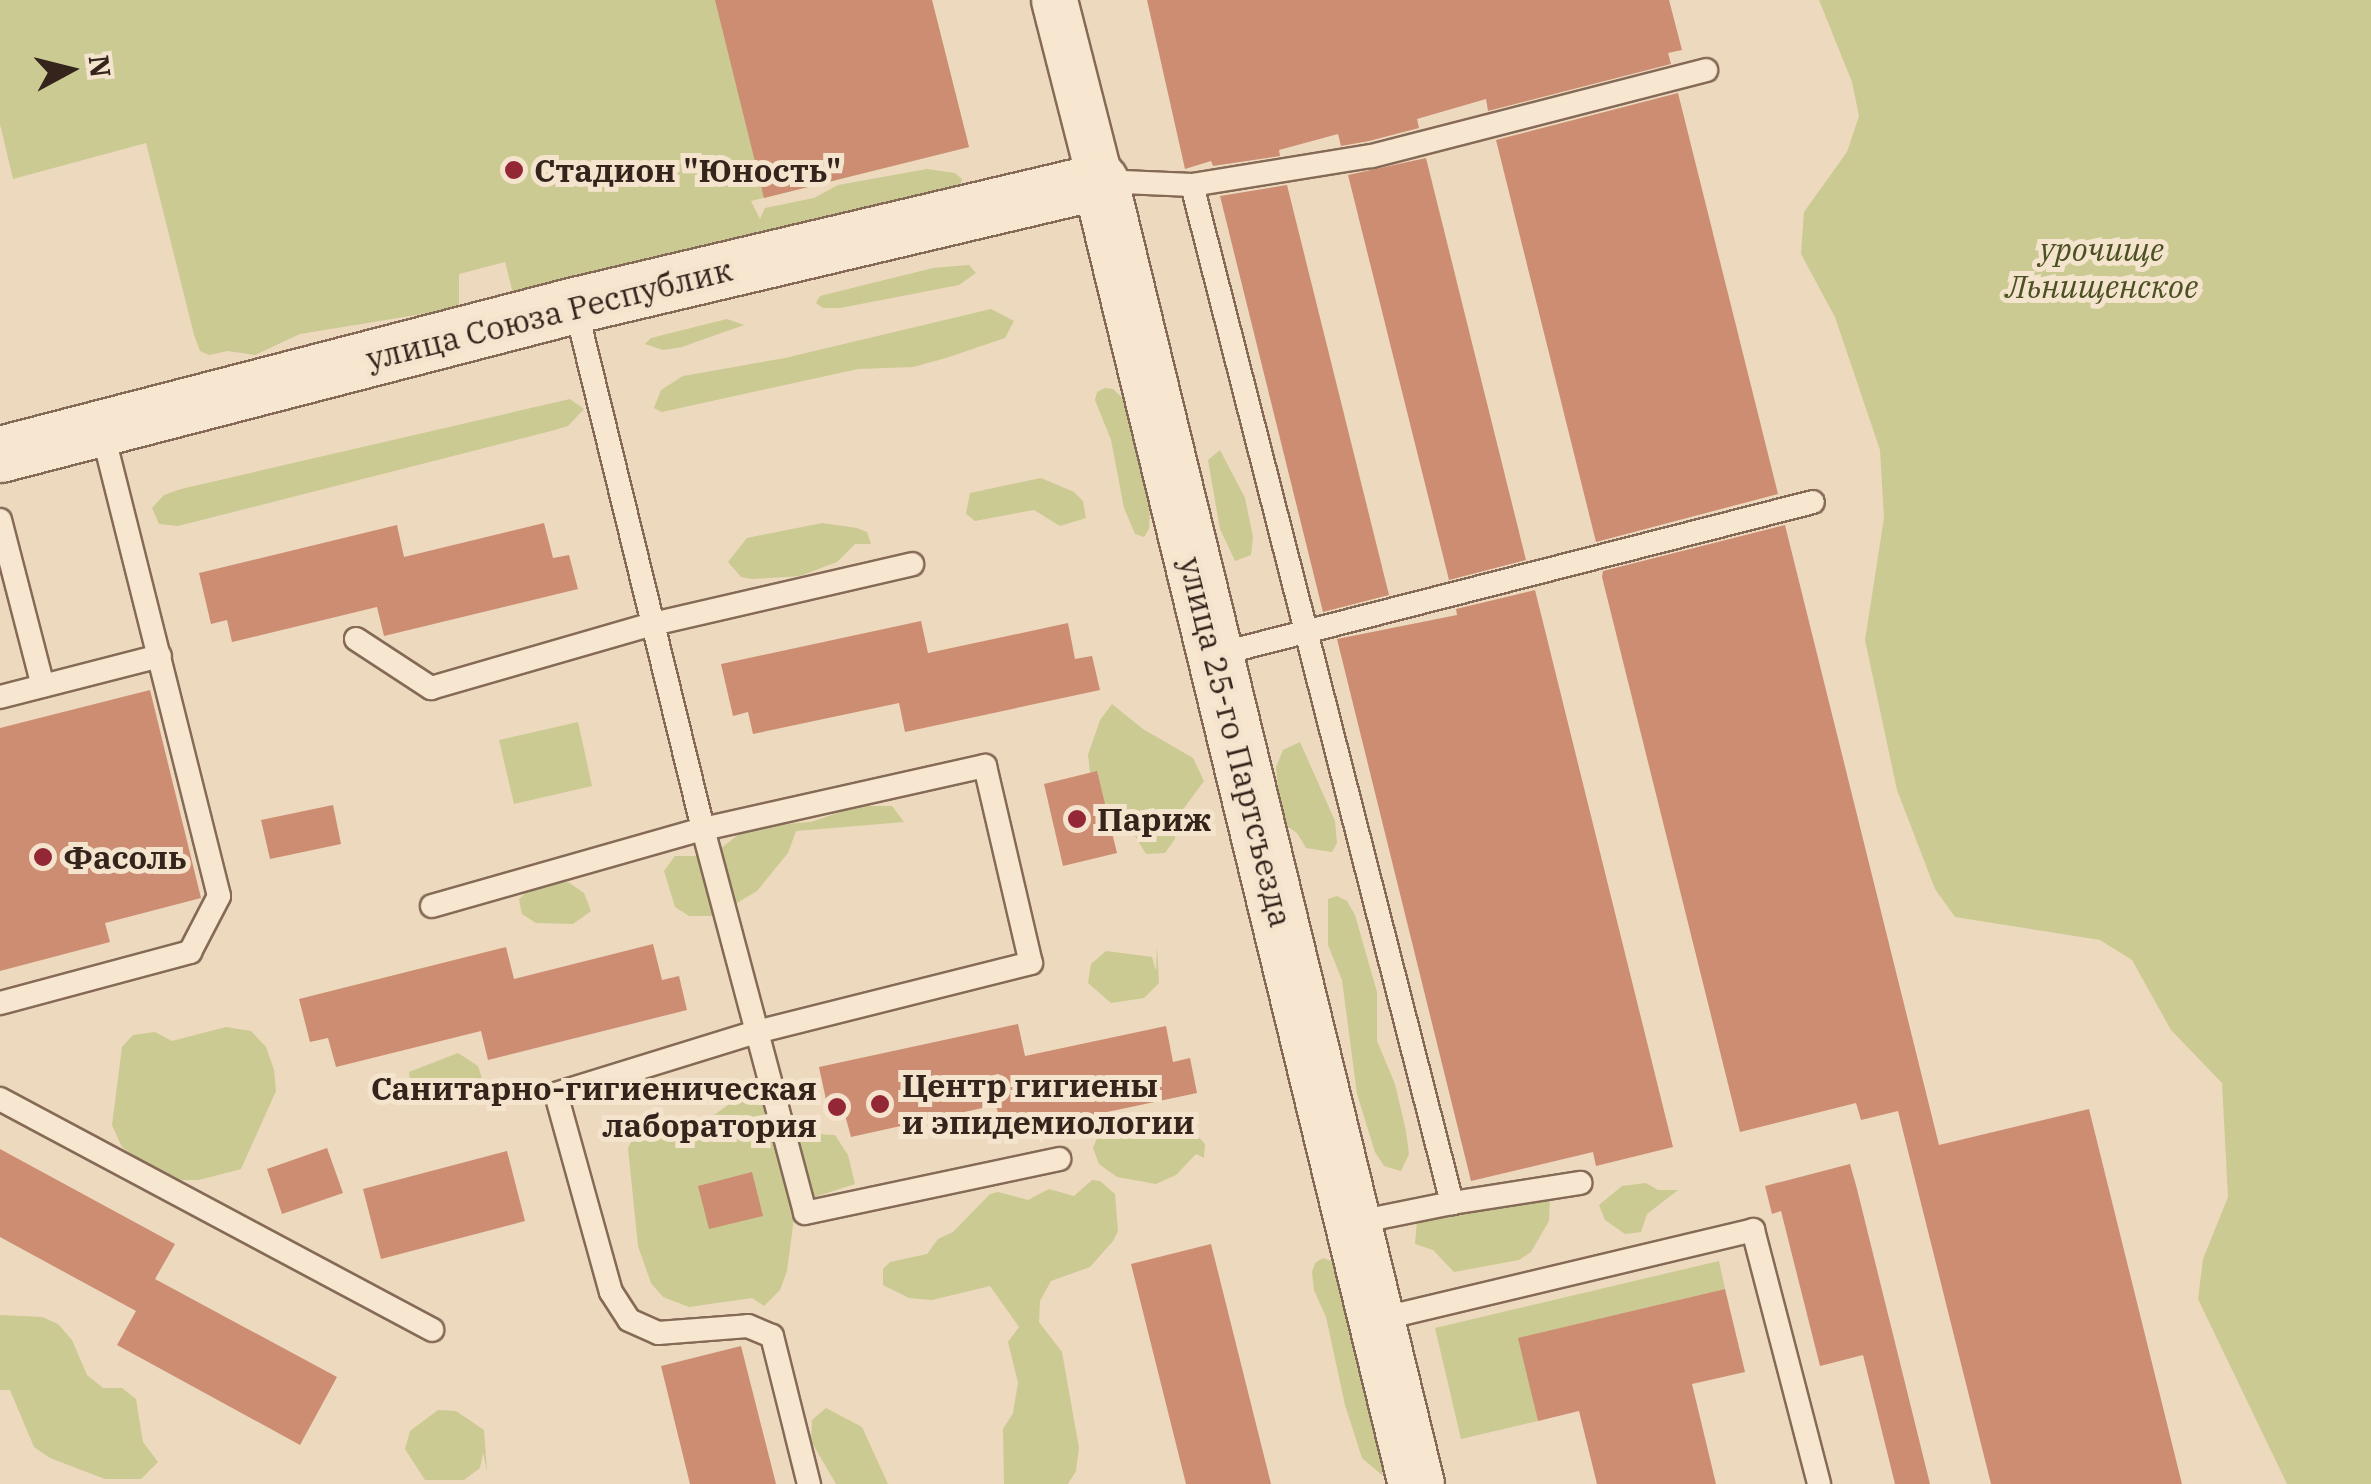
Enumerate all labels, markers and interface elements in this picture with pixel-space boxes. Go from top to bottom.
north arrow [20,20,120,120]
text: N [81,53,120,80]
place label: Стадион "Юность" [534,151,841,189]
marker: Стадион "Юность" [503,159,525,181]
park label: урочище Льнищенское [2006,231,2198,306]
street label: улица Союза Республик [362,250,736,378]
street label: улица 25-го Партсъезда [1171,553,1301,931]
place label: Париж [1097,800,1211,838]
marker: Париж [1066,808,1088,830]
place label: Фасоль [63,838,186,876]
marker: Фасоль [32,846,54,868]
place label: Центр гигиены и эпидемиологии [902,1067,1195,1142]
place label: Санитарно-гигиеническая лаборатория [371,1070,817,1145]
marker: Центр гигиены и эпидемиологии [867,1091,893,1117]
marker: Санитарно-гигиеническая лаборатория [826,1096,848,1118]

